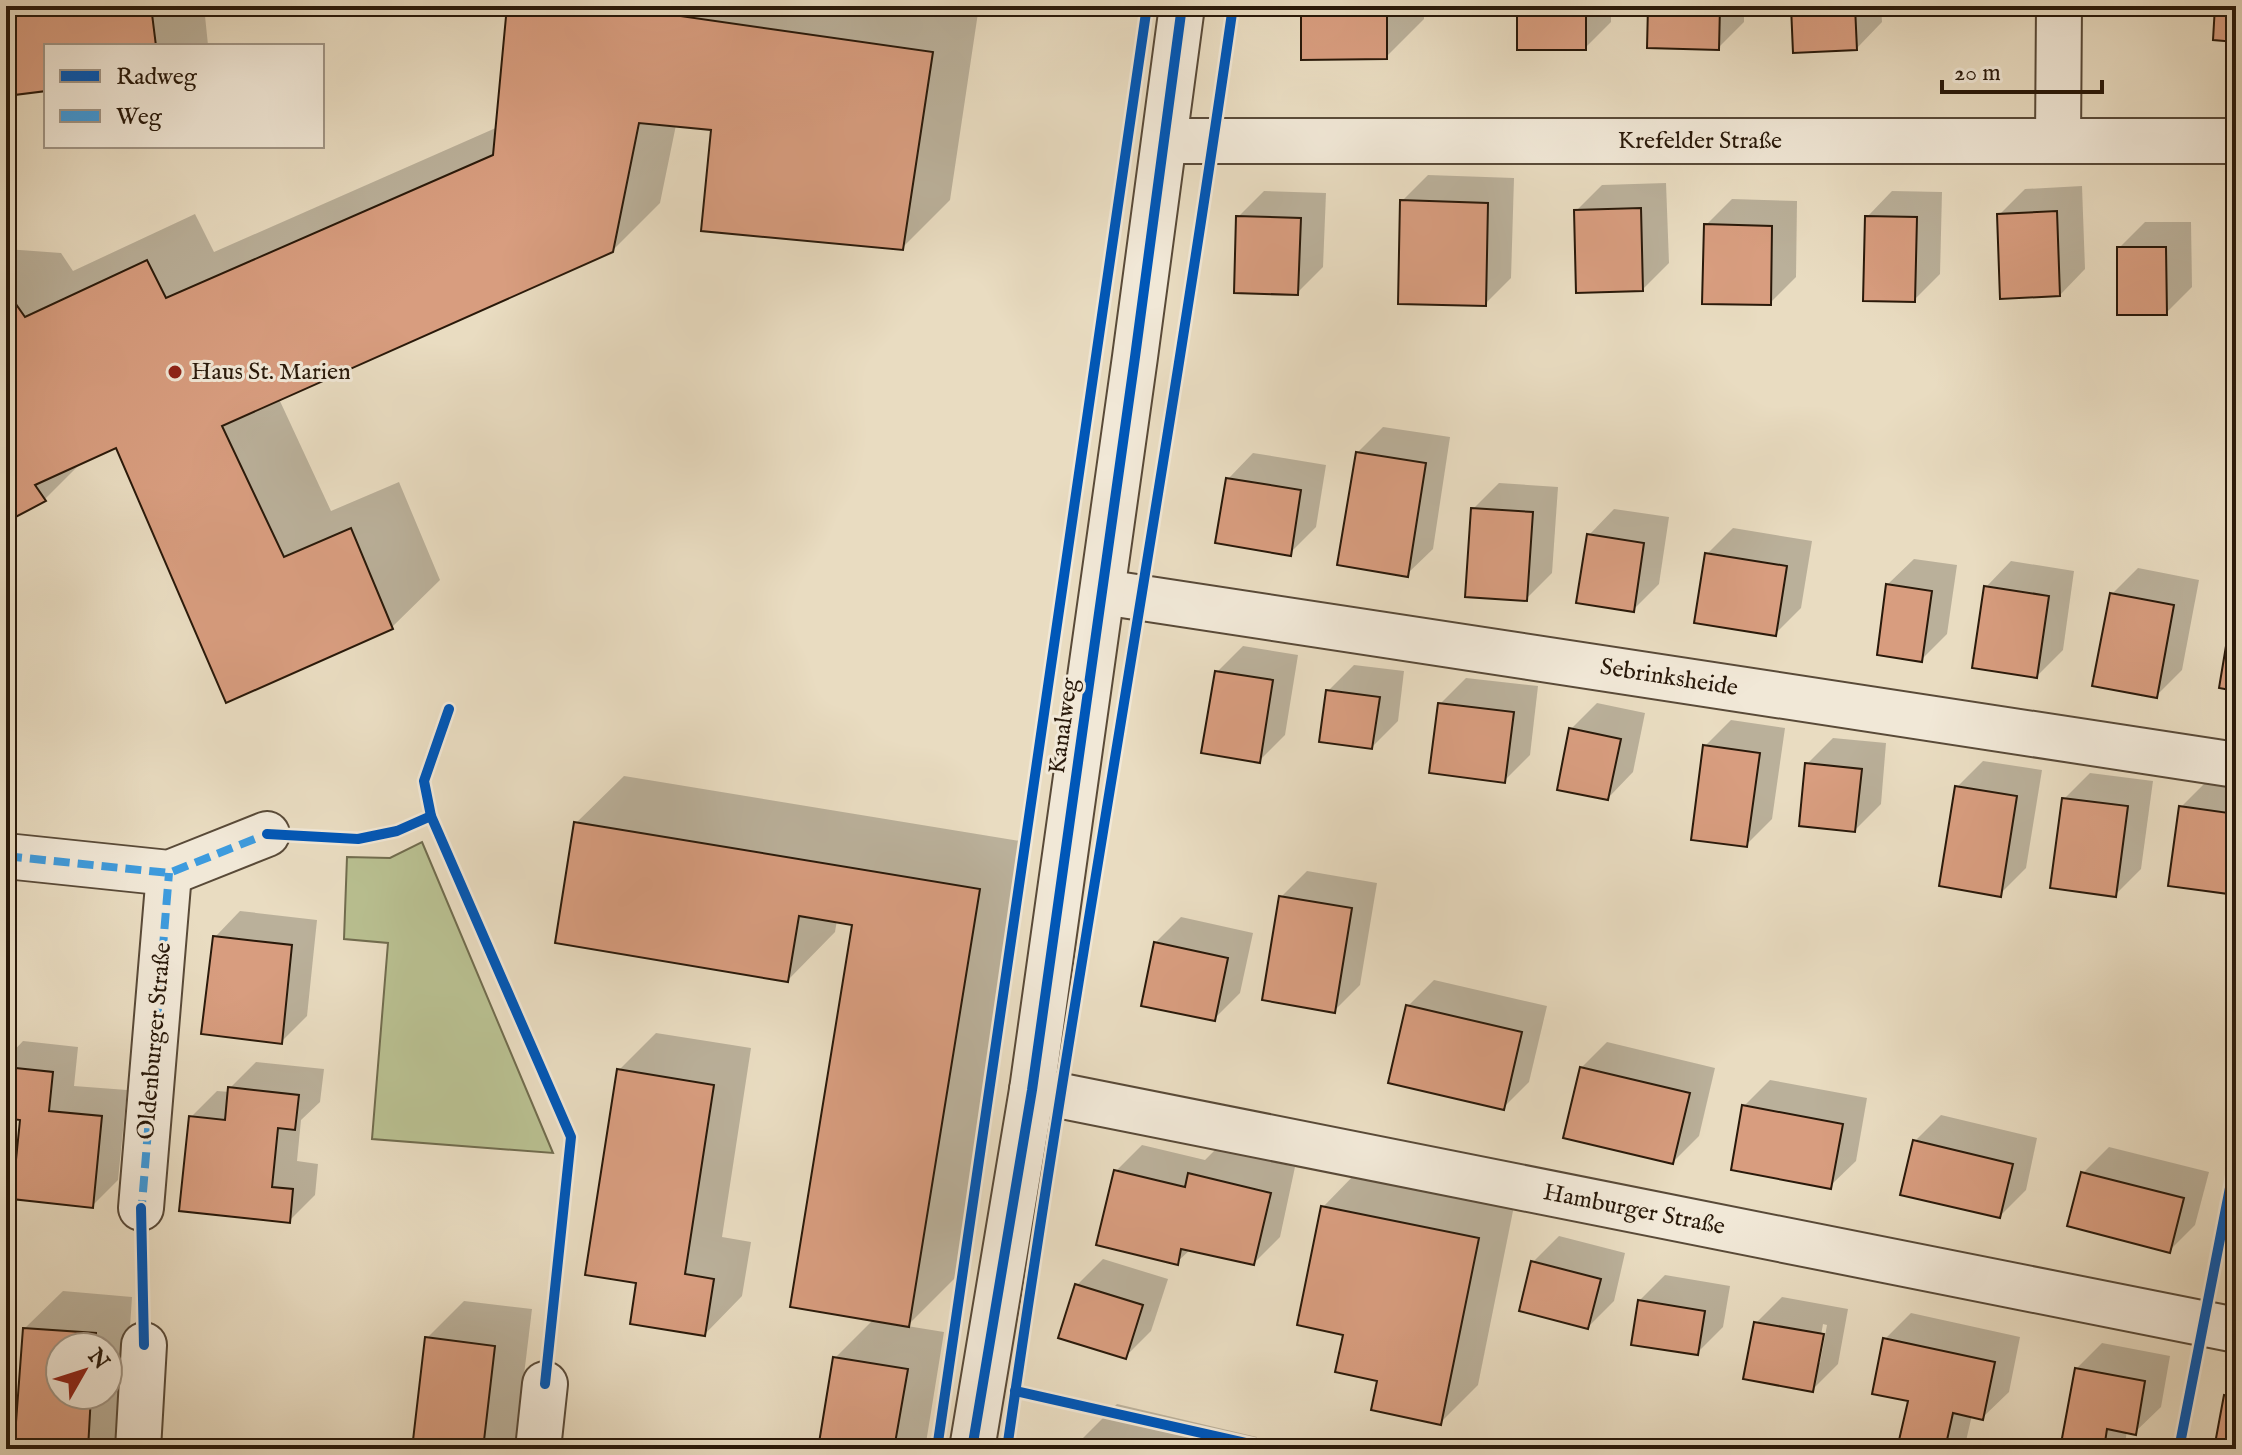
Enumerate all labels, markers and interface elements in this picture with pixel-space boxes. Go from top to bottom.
legend [44,44,324,148]
scale bar [1942,44,2102,94]
text: 20 m [1954,58,2001,89]
text: Radweg [116,62,198,93]
text: Weg [116,102,163,133]
street label: Krefelder Straße [1618,126,1782,157]
place label: Haus St. Marien [191,357,351,388]
marker: Haus St. Marien [166,363,184,381]
street label: Sebrinksheide [1598,652,1740,704]
street label: Kanalweg [1042,675,1086,776]
street label: Oldenburger Straße [131,941,179,1141]
street label: Hamburger Straße [1540,1177,1728,1243]
north arrow [44,1331,124,1411]
text: N [80,1343,115,1376]

